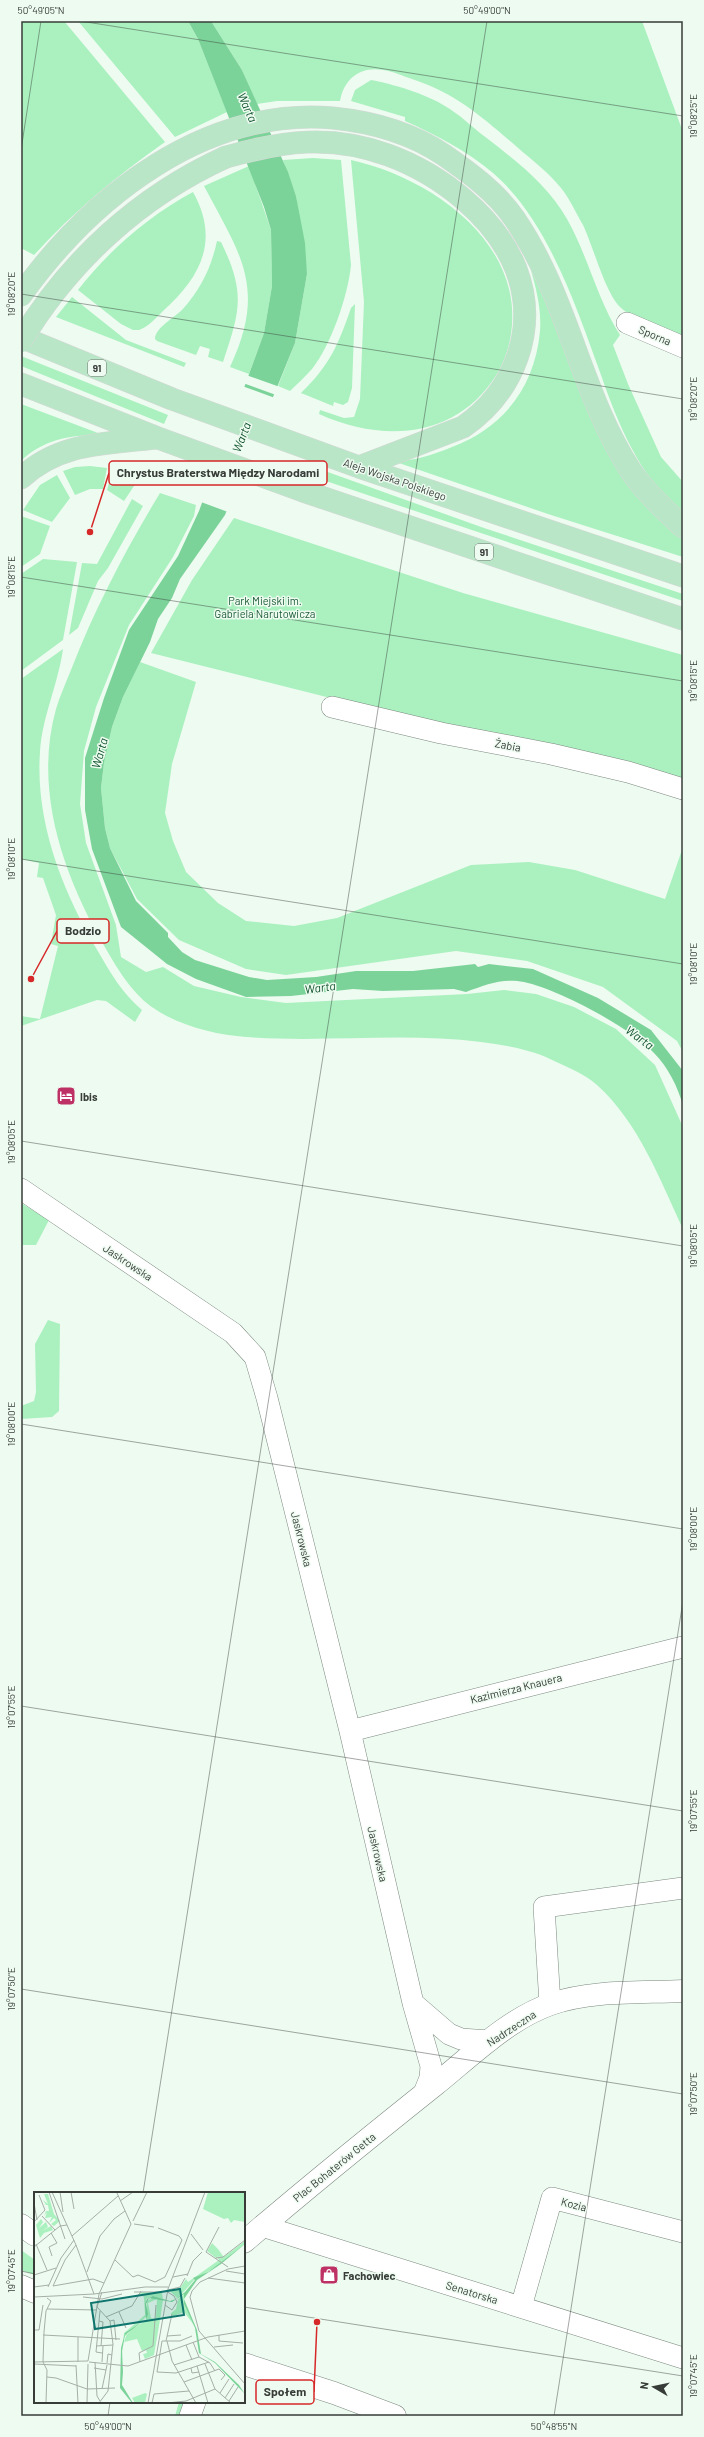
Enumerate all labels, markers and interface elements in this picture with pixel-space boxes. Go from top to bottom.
text: 50°49'05"N [18,4,64,16]
text: 50°49'00"N [463,4,511,16]
water label: Warta [235,90,261,124]
text: 19°08'25"E [687,94,699,138]
text: 19°08'20"E [5,272,17,316]
street label: Sporna [637,322,673,348]
road number: 91 [88,360,106,376]
text: 19°08'20"E [687,377,699,421]
water label: Warta [229,420,253,454]
street label: Aleja Wojska Polskiego [342,455,448,503]
callout: Chrystus Braterstwa Między Narodami [109,461,327,485]
text: Chrystus Braterstwa Między Narodami [117,465,319,479]
road number: 91 [475,544,493,560]
text: 19°08'15"E [5,556,17,598]
park label: Park Miejski im. Gabriela Narutowicza [215,594,315,620]
text: 19°08'15"E [687,660,699,702]
street label: Żabia [494,735,522,754]
water label: Warta [88,736,110,770]
text: 19°08'10"E [5,838,17,880]
callout: Bodzio [57,919,109,943]
text: Bodzio [65,923,101,937]
text: 19°08'10"E [687,943,699,985]
water label: Warta [304,978,336,996]
water label: Warta [623,1022,657,1052]
hotel icon: Ibis [55,1085,77,1107]
place label: Ibis [80,1090,98,1103]
text: 19°08'05"E [5,1120,17,1164]
text: 19°08'05"E [687,1224,699,1268]
street label: Jaskrowska [101,1241,155,1283]
text: 19°08'00"E [5,1402,17,1446]
text: 19°08'00"E [687,1507,699,1551]
street label: Jaskrowska [289,1510,315,1568]
street label: Kazimierza Knauera [469,1670,563,1706]
text: 19°07'55"E [5,1685,17,1729]
text: 19°07'55"E [687,1789,699,1833]
street label: Jaskrowska [365,1825,391,1883]
text: 19°07'50"E [5,1967,17,2011]
street label: Nadrzeczna [484,2007,538,2049]
text: 19°07'50"E [687,2072,699,2116]
street label: Plac Bohaterów Getta [290,2130,378,2204]
inset map [34,2192,245,2403]
street label: Kozia [560,2194,588,2214]
text: 19°07'45"E [5,2249,17,2293]
shop icon: Fachowiec [318,2264,340,2286]
place label: Fachowiec [343,2269,396,2282]
street label: Senatorska [444,2278,500,2306]
text: 19°07'45"E [687,2354,699,2398]
north arrow [634,2367,674,2407]
callout: Społem [256,2380,314,2404]
text: N [637,2381,651,2390]
text: Społem [264,2384,306,2398]
text: 50°49'00"N [84,2420,132,2432]
text: 50°48'55"N [531,2420,577,2432]

